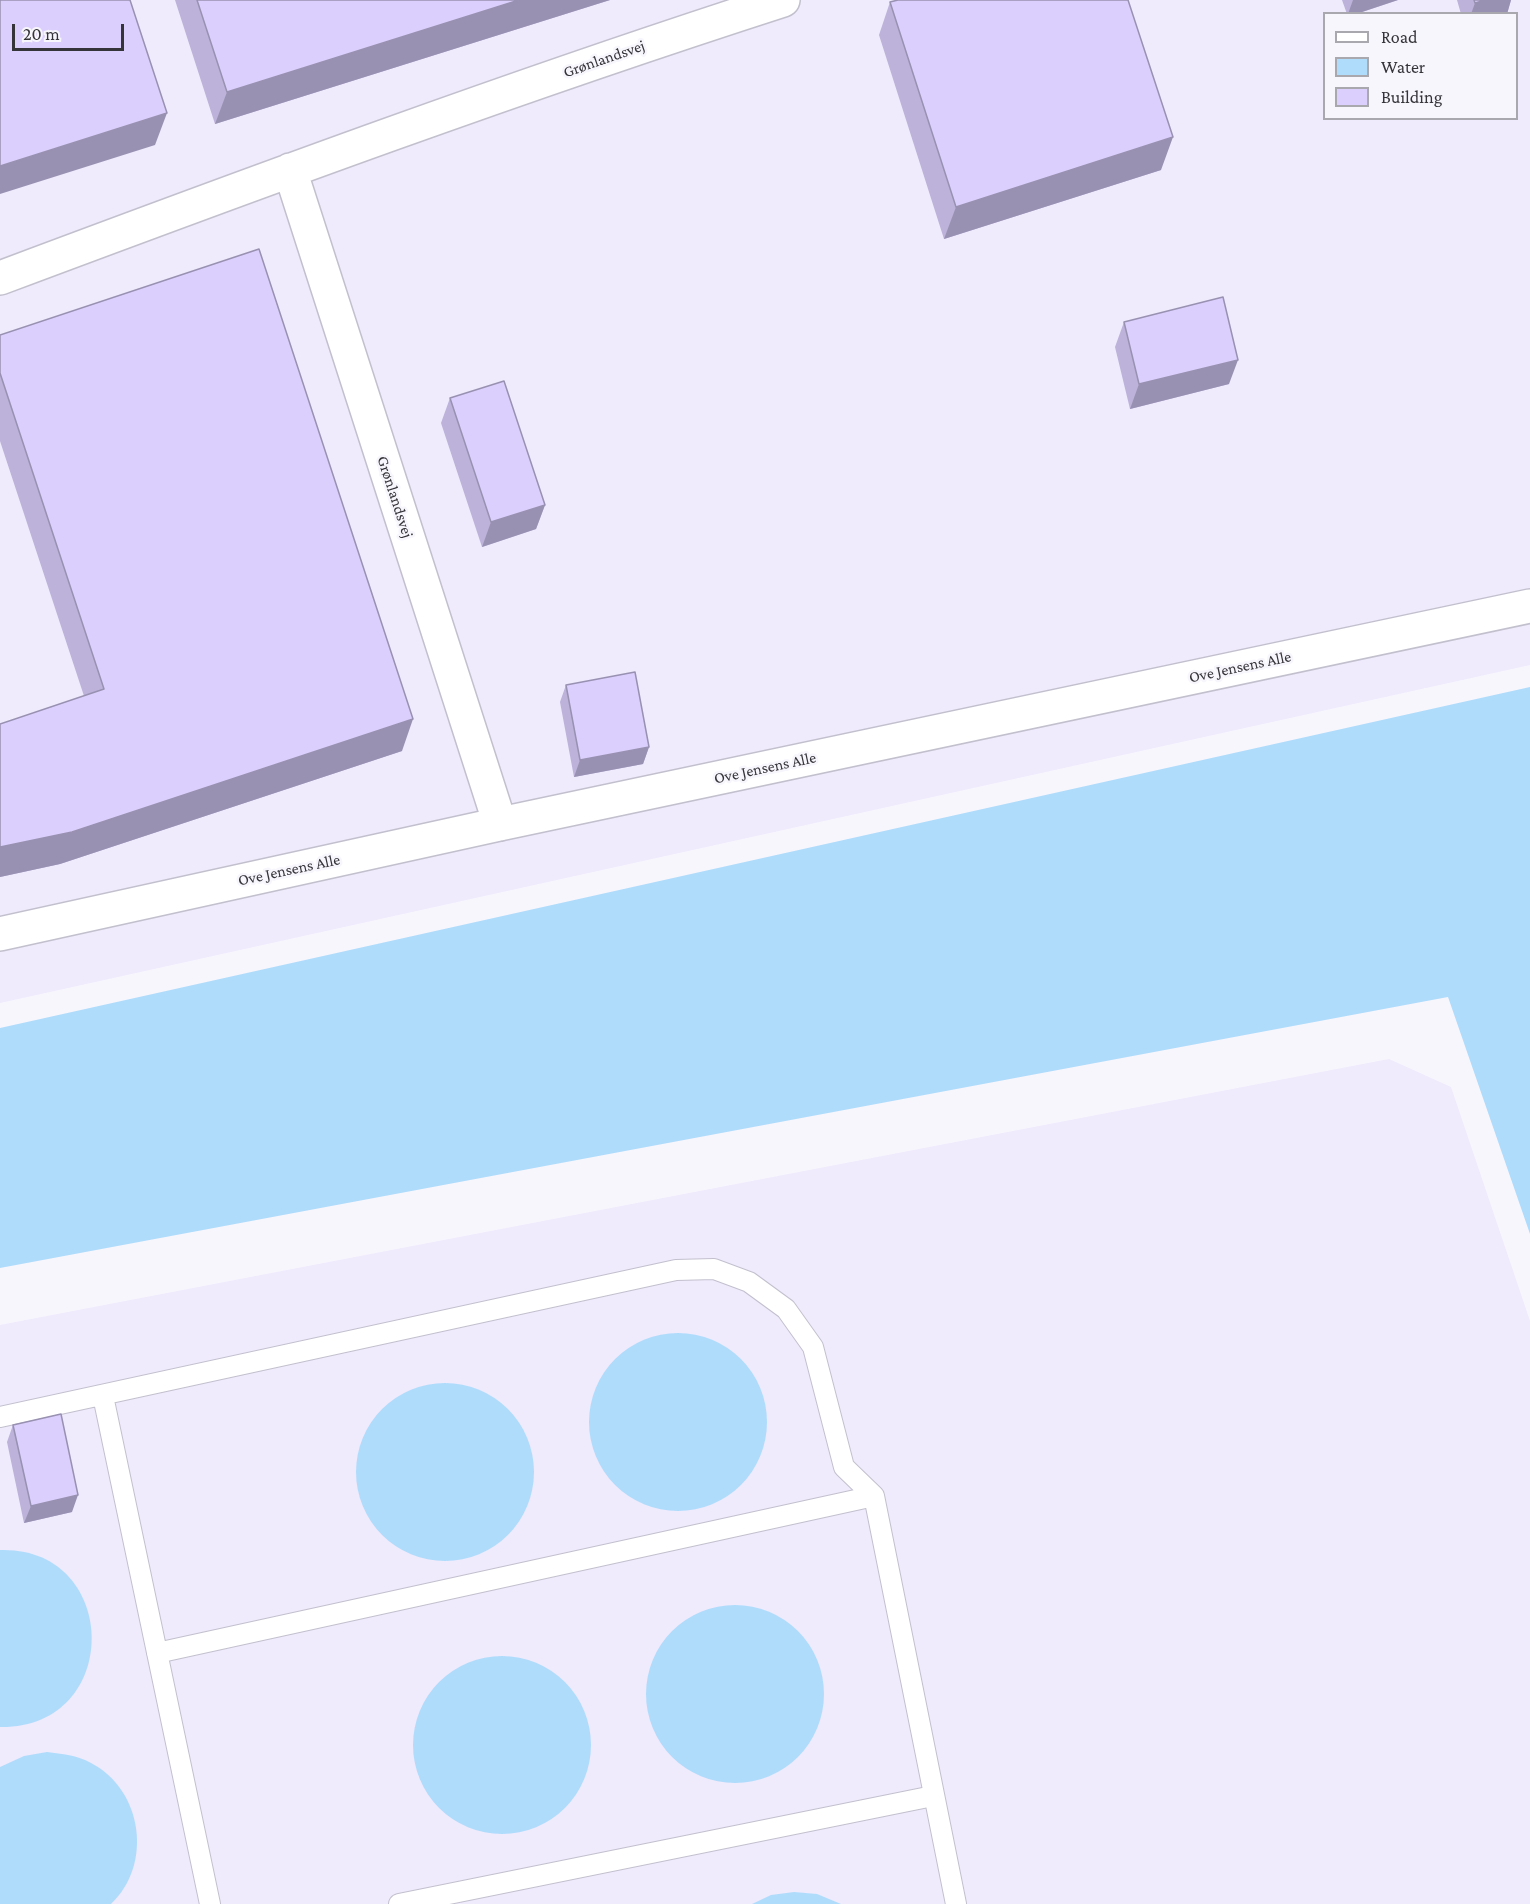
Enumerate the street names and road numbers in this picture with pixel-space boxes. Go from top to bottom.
street label: Grønlandsvej [561,36,647,82]
street label: Grønlandsvej [373,454,417,540]
street label: Ove Jensens Alle [1187,647,1293,687]
street label: Ove Jensens Alle [712,748,818,788]
street label: Ove Jensens Alle [236,850,342,890]

